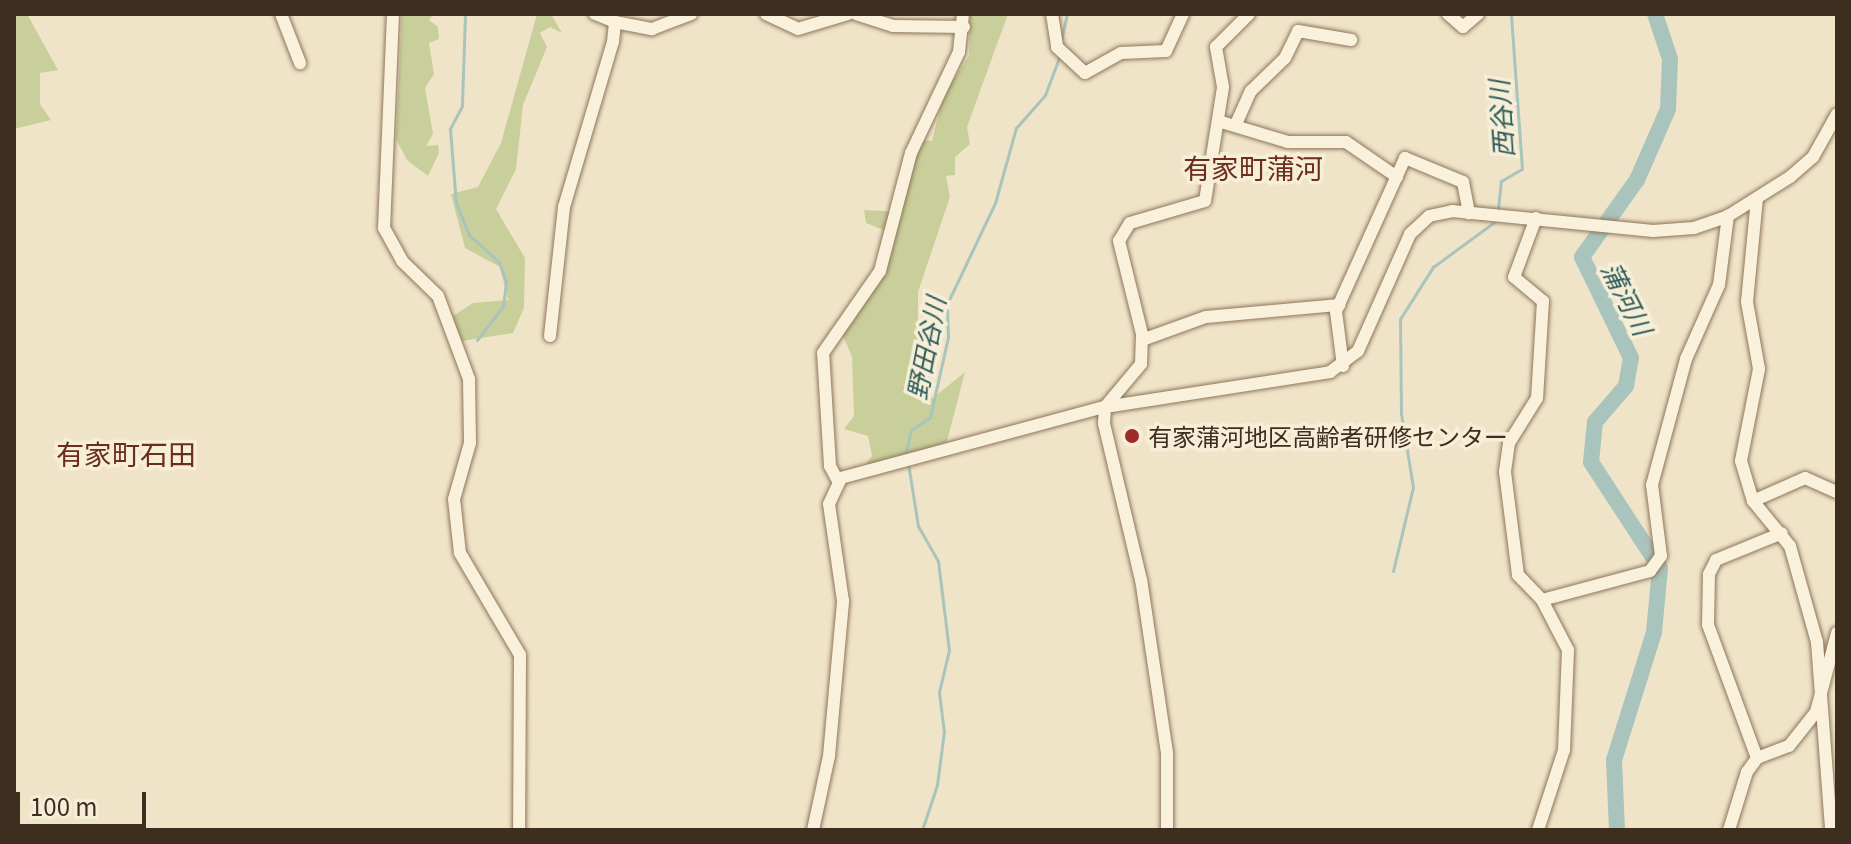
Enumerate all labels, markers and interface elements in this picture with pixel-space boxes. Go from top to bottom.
water label: 西谷川 [1482,79,1518,159]
district label: 有家町蒲河 [1183,150,1323,184]
water label: 蒲河川 [1596,256,1660,340]
water label: 野田谷川 [900,294,950,402]
place label: 有家蒲河地区高齢者研修センター [1148,422,1508,450]
marker: 有家蒲河地区高齢者研修センター [1123,427,1141,445]
district label: 有家町石田 [56,436,196,470]
scale bar [20,776,150,826]
text: 100 m [30,788,98,823]

